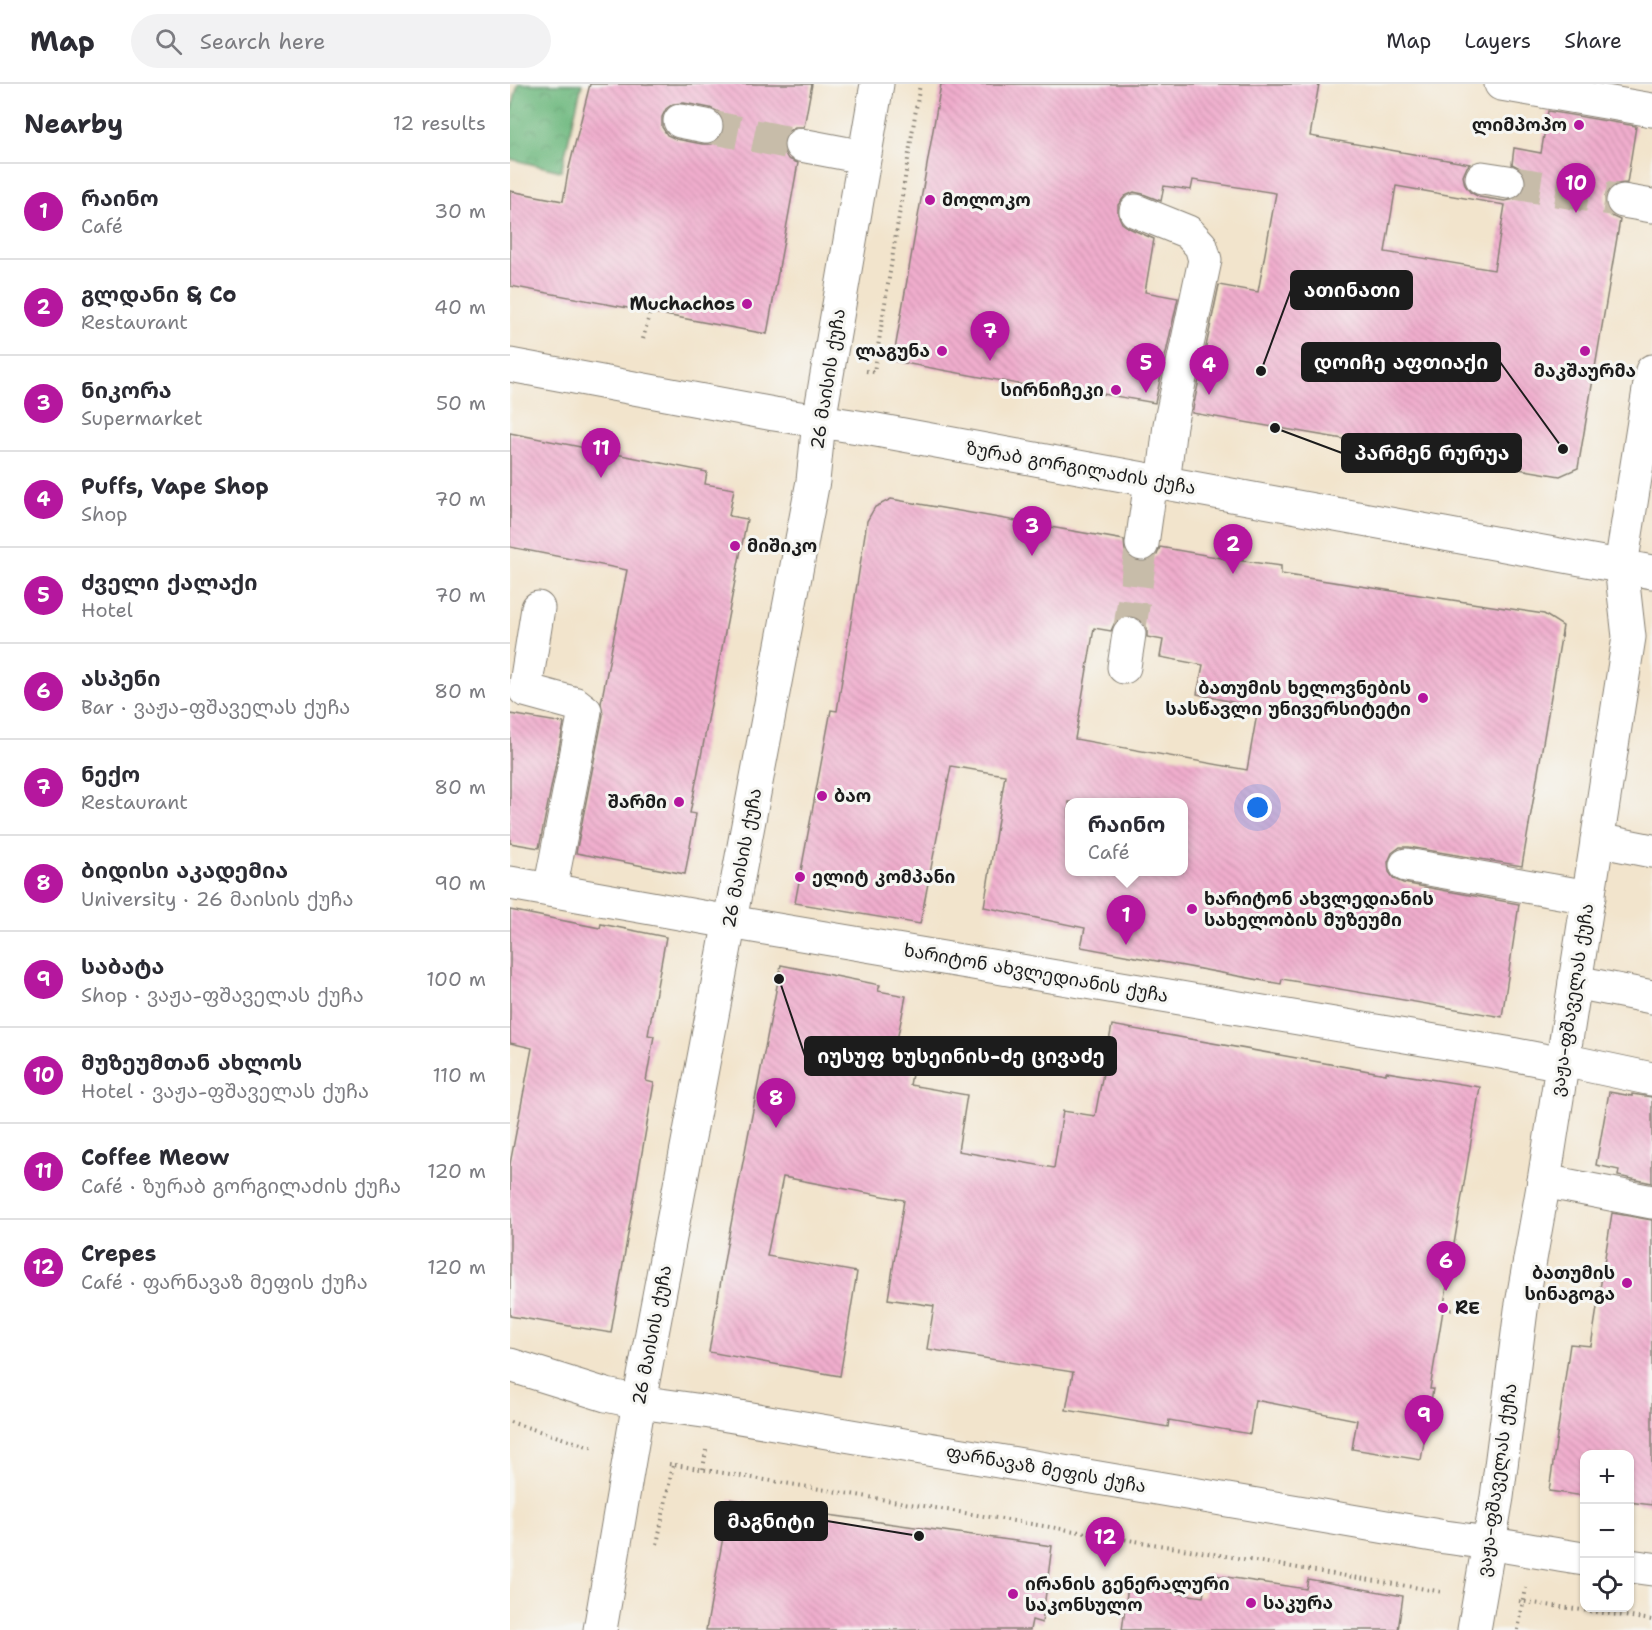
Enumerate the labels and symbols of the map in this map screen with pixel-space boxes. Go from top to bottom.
place label: ლიმპოპო [1472,113,1567,137]
marker: ლიმპოპო [1572,118,1586,132]
pin: 10 [1556,164,1596,213]
place label: მოლოკო [942,188,1031,212]
marker: მოლოკო [923,193,937,207]
callout: ათინათი [1291,271,1412,309]
text: ათინათი [1304,277,1400,303]
place label: Muchachos [629,292,735,316]
marker: Muchachos [740,297,754,311]
street label: 26 მაისის ქუჩა [805,307,851,451]
pin: 7 [970,312,1010,361]
place label: ლაგუნა [855,339,930,363]
callout: დოიჩე აფთიაქი [1302,343,1500,381]
marker: ლაგუნა [935,344,949,358]
pin: 5 [1126,344,1166,393]
marker: მაკშაურმა [1578,344,1592,358]
pin: 4 [1190,346,1228,395]
text: დოიჩე აფთიაქი [1314,349,1488,375]
place label: მაკშაურმა [1534,359,1636,383]
place label: სირნიჩეკი [1001,378,1104,402]
marker: სირნიჩეკი [1109,383,1123,397]
pin: 11 [582,428,620,478]
callout: პარმენ რურუა [1342,434,1521,472]
street label: ზურაბ გორგილაძის ქუჩა [964,436,1198,500]
text: პარმენ რურუა [1354,440,1510,466]
pin: 3 [1012,506,1052,556]
pin: 2 [1214,524,1252,574]
place label: მიშიკო [747,534,817,558]
marker: მიშიკო [728,539,742,553]
place label: ბათუმის ხელოვნების სასწავლი უნივერსიტეტი [1165,676,1411,721]
marker: ბათუმის ხელოვნების სასწავლი უნივერსიტეტი [1416,691,1430,705]
place label: ბაო [834,784,871,808]
street label: 26 მაისის ქუჩა [717,786,767,930]
marker: ბაო [815,789,829,803]
place label: შარმი [608,790,667,814]
your location [1243,793,1272,822]
marker: შარმი [672,795,686,809]
place label: ელიტ კომპანი [812,865,956,889]
marker: ელიტ კომპანი [793,870,807,884]
place label: ხარიტონ ახვლედიანის სახელობის მუზეუმი [1204,887,1434,932]
pin: 1 [1106,896,1146,945]
marker: ხარიტონ ახვლედიანის სახელობის მუზეუმი [1185,902,1199,916]
street label: ვაჟა-ფშაველას ქუჩა [1545,902,1599,1098]
street label: ხარიტონ ახვლედიანის ქუჩა [902,938,1170,1008]
callout: იუსუფ ხუსეინის-ძე ცივაძე [805,1037,1116,1075]
text: იუსუფ ხუსეინის-ძე ცივაძე [817,1043,1105,1069]
pin: 8 [756,1078,796,1128]
pin: 6 [1426,1242,1466,1291]
place label: ბათუმის სინაგოგა [1524,1261,1615,1306]
street label: 26 მაისის ქუჩა [627,1263,677,1407]
marker: ბათუმის სინაგოგა [1620,1276,1634,1290]
place label: RE [1455,1296,1480,1320]
marker: RE [1436,1301,1450,1315]
street label: ვაჟა-ფშაველას ქუჩა [1472,1382,1522,1578]
pin: 9 [1404,1396,1444,1445]
street label: ფარნავაზ მეფის ქუჩა [944,1440,1148,1498]
callout: მაგნიტი [715,1502,827,1540]
text: მაგნიტი [727,1508,815,1534]
pin: 12 [1086,1518,1124,1567]
place label: ირანის გენერალური საკონსულო [1025,1572,1230,1617]
marker: ირანის გენერალური საკონსულო [1006,1587,1020,1601]
place label: საკურა [1263,1591,1333,1615]
marker: საკურა [1244,1596,1258,1610]

